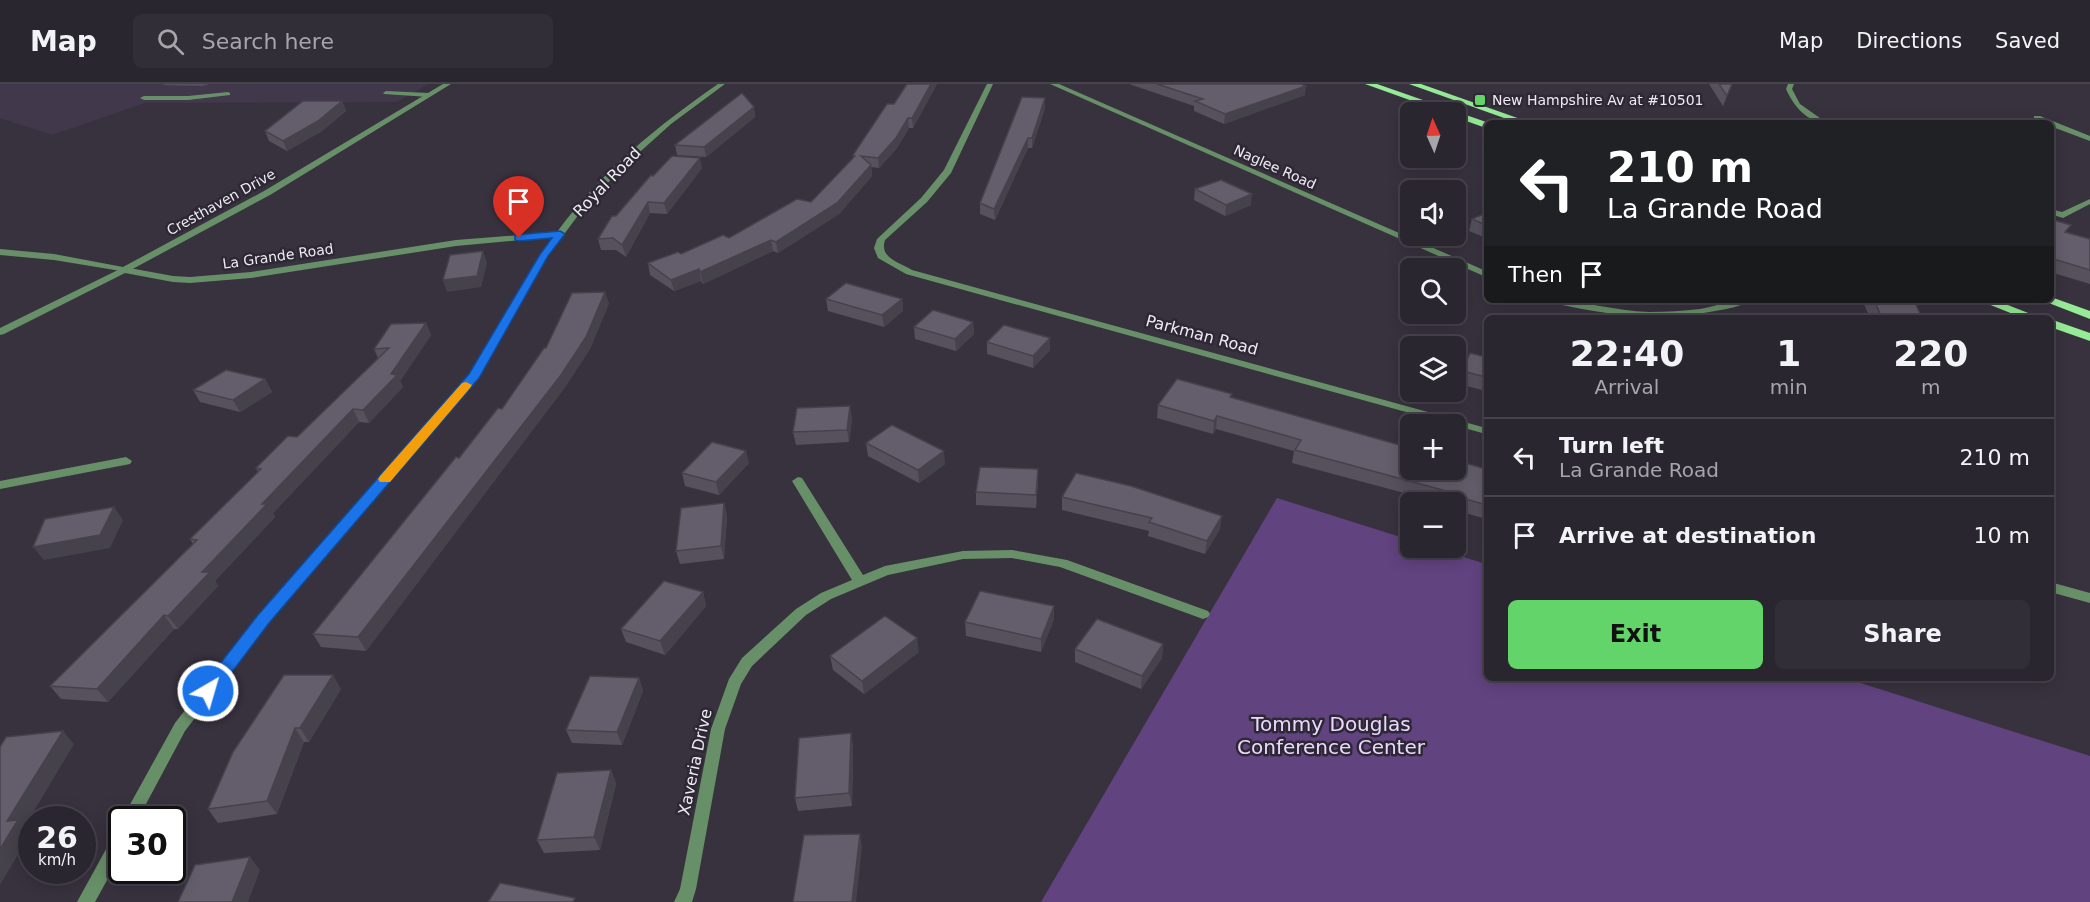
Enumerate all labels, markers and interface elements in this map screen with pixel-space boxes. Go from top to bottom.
search box [133,14,553,68]
text: Map [30,25,97,58]
icon: search [154,25,187,58]
text: Search here [202,29,334,54]
text: Map [1779,29,1823,53]
text: Directions [1856,29,1962,53]
text: Saved [1995,29,2060,53]
place label: New Hampshire Av at #10501 [1492,92,1703,108]
marker: New Hampshire Av at #10501 [1473,93,1487,107]
north arrow [1400,102,1466,168]
map controls [1400,102,1466,558]
street label: Naglee Road [1231,142,1319,192]
street label: Royal Road [569,143,645,221]
text: 210 m [1607,143,1753,192]
icon: left [1508,144,1586,222]
street label: Cresthaven Drive [164,166,278,238]
pin [493,176,544,238]
button: sound [1400,180,1466,246]
icon: arrive [502,185,535,218]
text: La Grande Road [1607,193,1823,224]
street label: La Grande Road [221,240,335,272]
button: search [1400,258,1466,324]
icon: arrive [1575,258,1608,291]
text: Then [1508,262,1563,287]
street label: Parkman Road [1144,311,1260,359]
text: 22:40 [1570,333,1684,374]
text: 1 [1776,333,1801,374]
text: 220 [1893,333,1968,374]
button: layers [1400,336,1466,402]
text: Arrival [1594,375,1659,399]
text: min [1770,375,1808,399]
text: m [1921,375,1941,399]
button: + [1400,414,1466,480]
text: Turn left [1559,433,1664,458]
icon: left [1508,441,1541,474]
text: 210 m [1960,445,2030,470]
text: La Grande Road [1559,458,1719,482]
button: − [1400,492,1466,558]
icon: arrive [1508,519,1541,552]
text: Arrive at destination [1559,523,1816,548]
text: 10 m [1974,523,2030,548]
button: Exit [1508,600,1763,669]
button: Share [1775,600,2030,669]
position arrow [176,659,240,723]
street label: Xaveria Drive [674,707,716,817]
park label: Tommy Douglas Conference Center [1237,712,1426,759]
speed limit sign: 30 [108,806,186,884]
text: 26 [36,820,78,855]
text: km/h [38,851,76,869]

